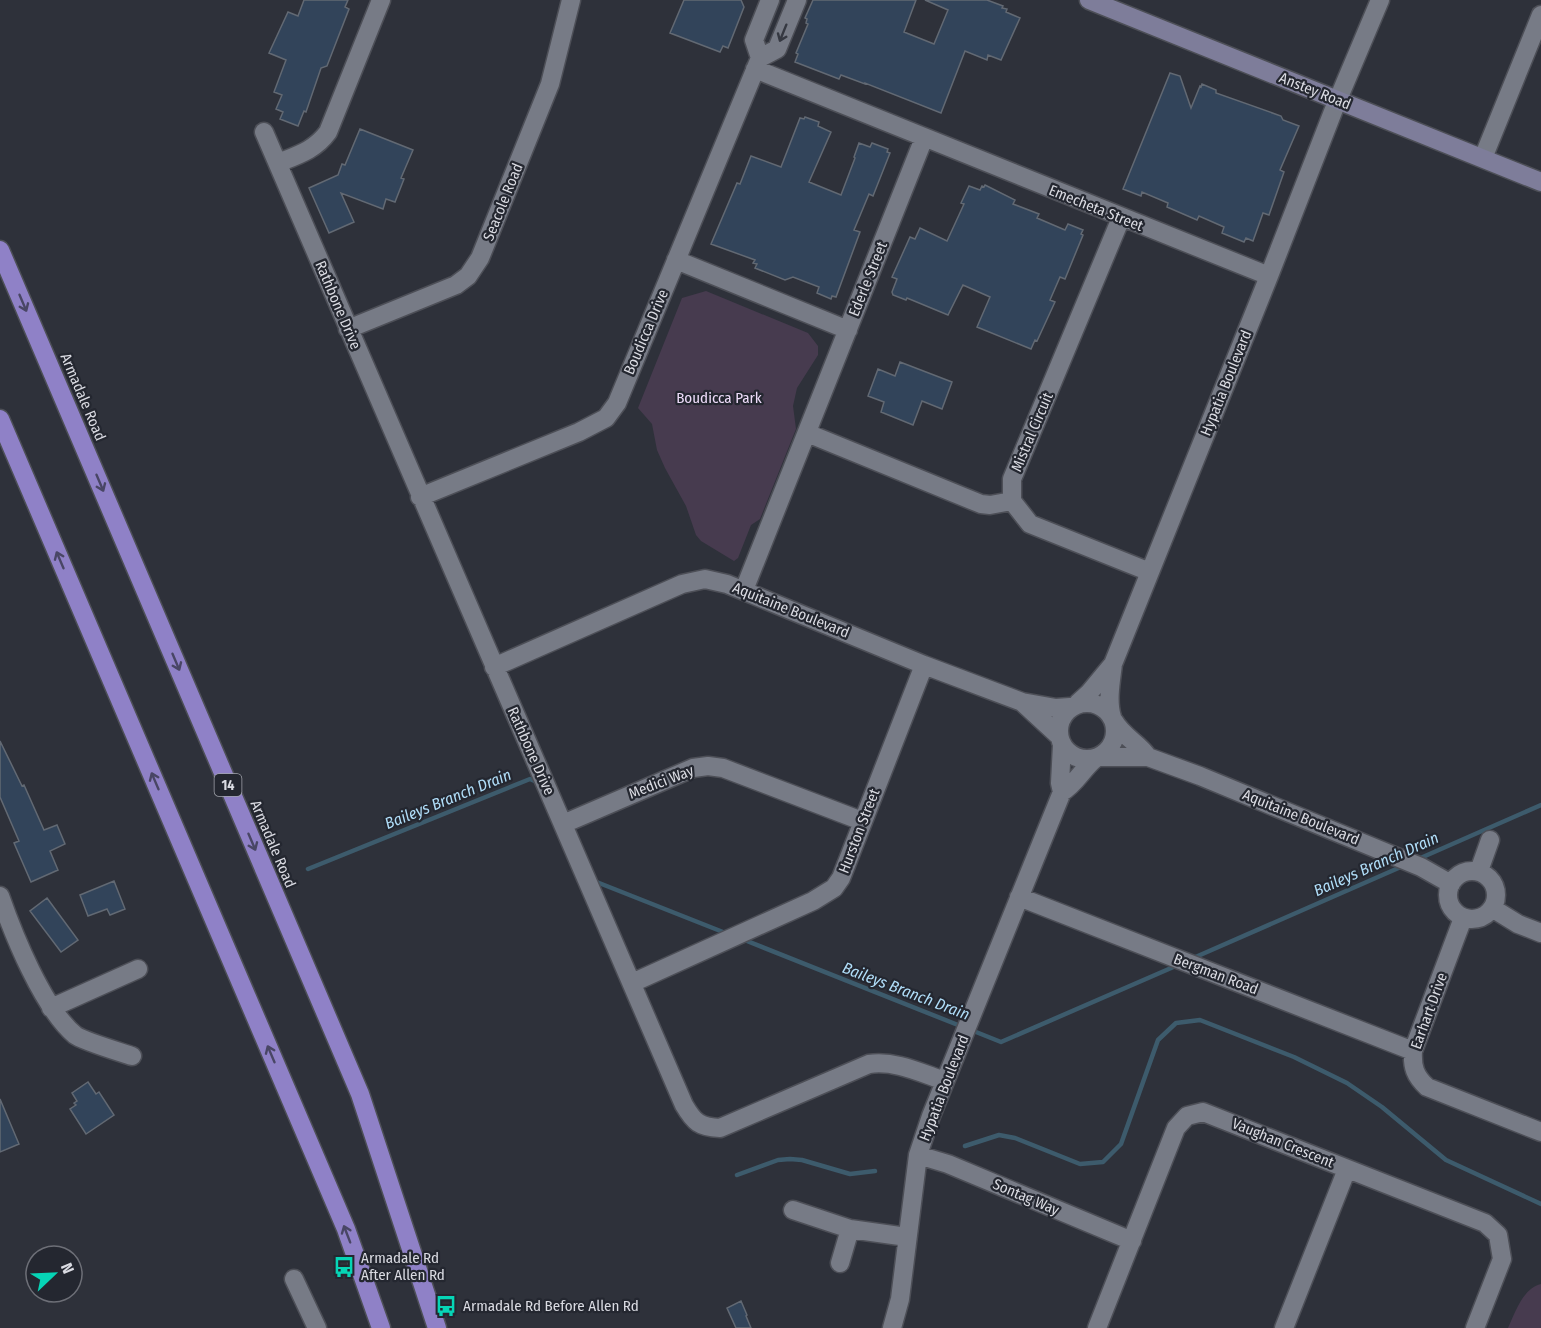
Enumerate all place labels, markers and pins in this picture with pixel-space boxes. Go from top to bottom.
place label: Armadale Rd After Allen Rd [361,1249,445,1284]
bus stop icon: Armadale Rd After Allen Rd [332,1255,356,1279]
bus stop icon: Armadale Rd Before Allen Rd [434,1294,458,1318]
place label: Armadale Rd Before Allen Rd [463,1297,639,1315]

